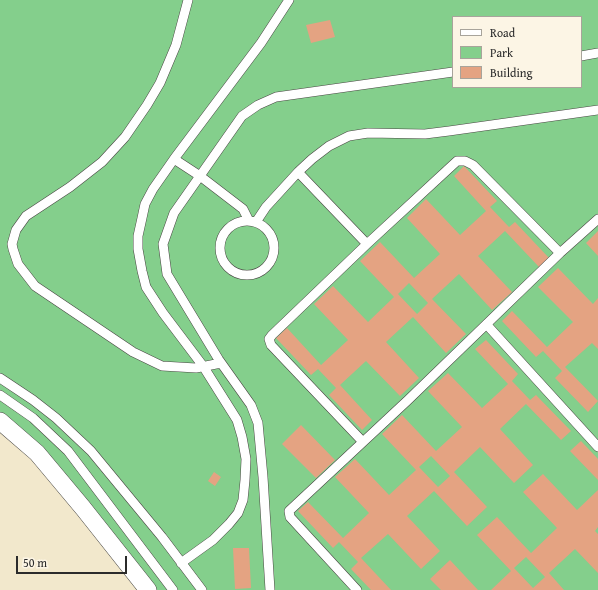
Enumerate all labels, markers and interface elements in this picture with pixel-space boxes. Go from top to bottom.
legend [452,16,582,88]
text: Road [490,24,515,41]
text: Park [490,44,513,61]
text: Building [490,64,533,81]
scale bar [18,548,129,574]
text: 50 m [23,554,47,571]

